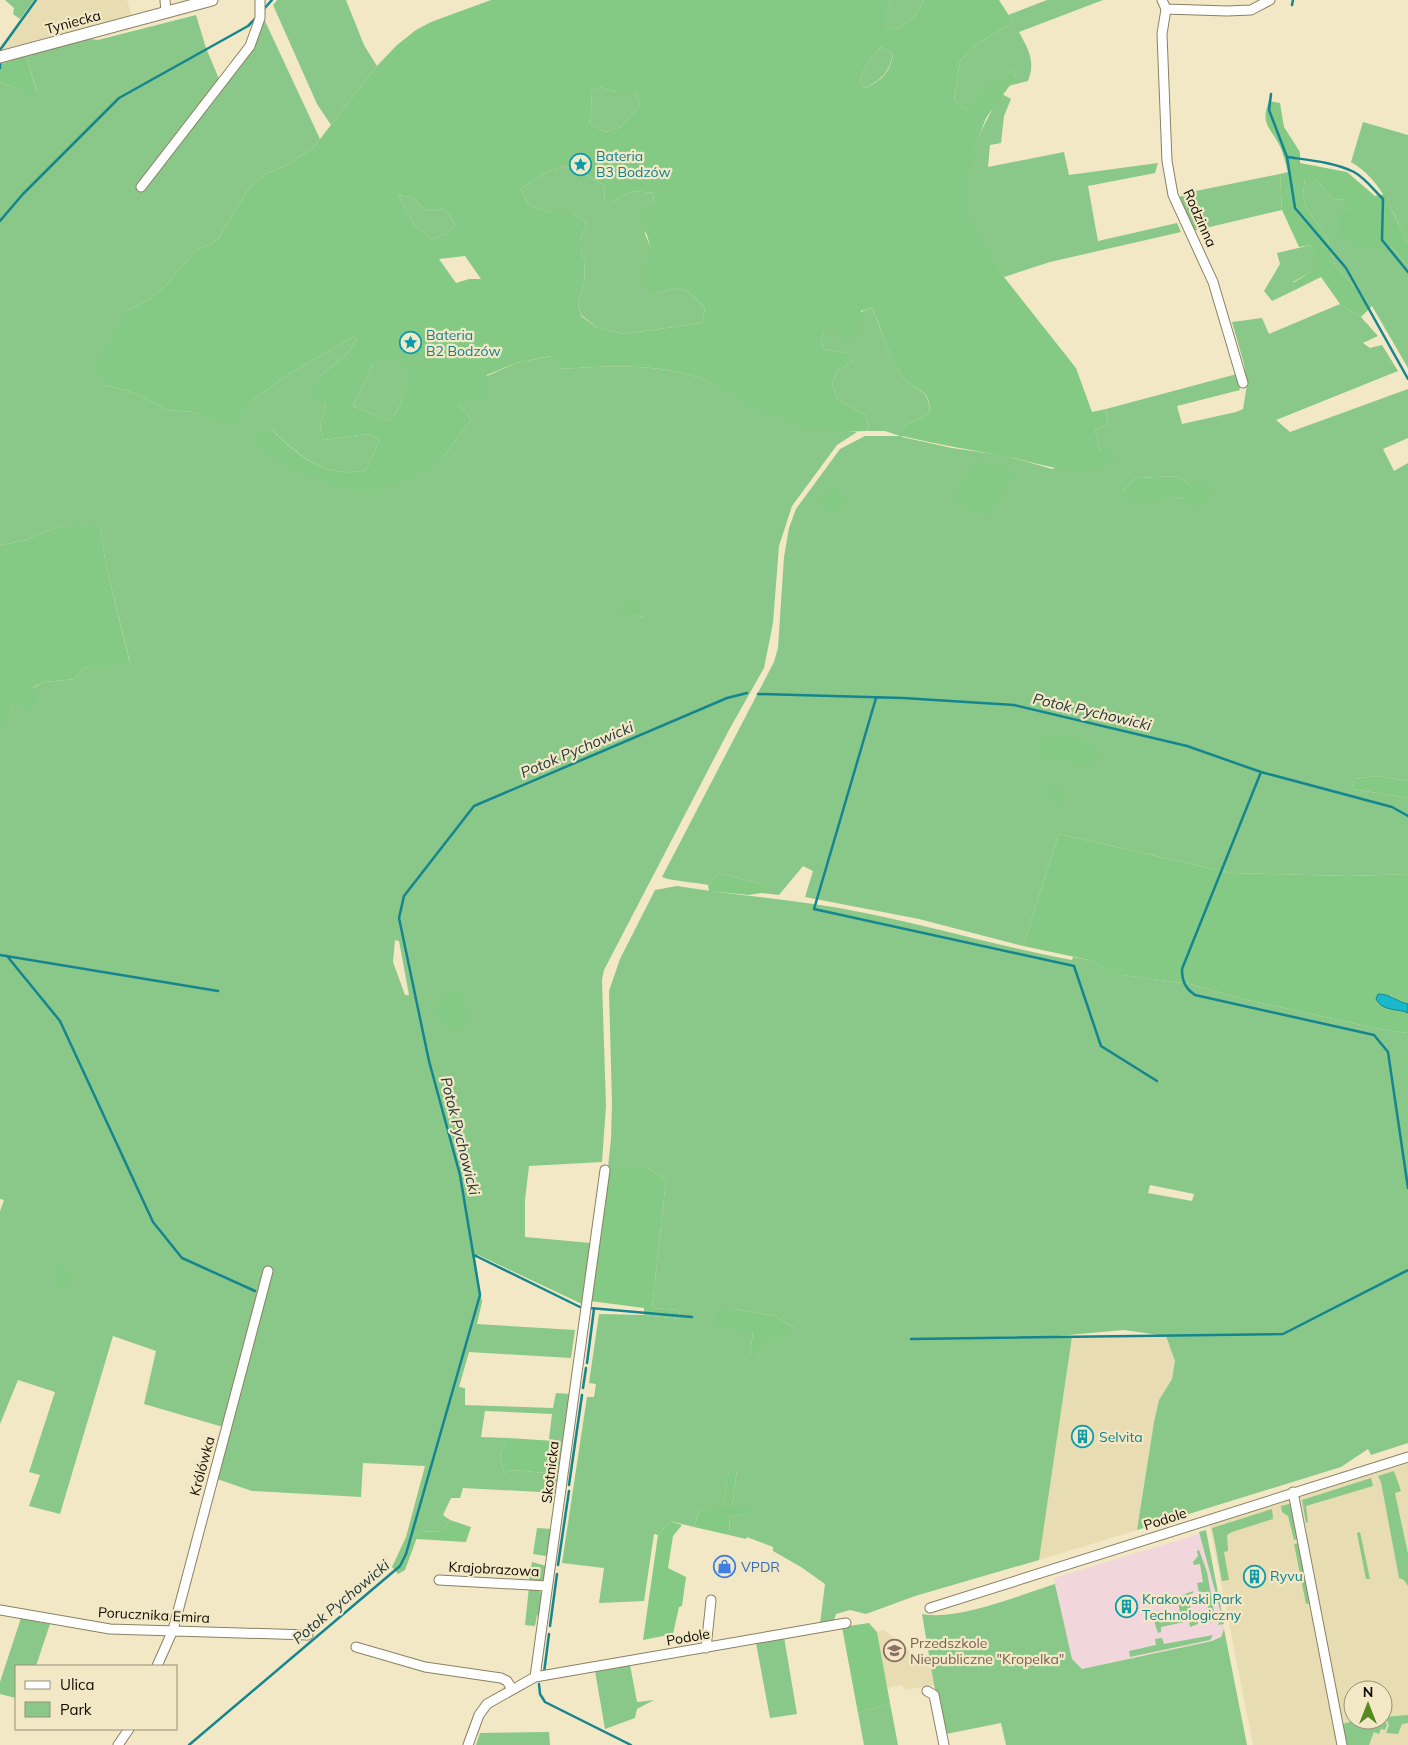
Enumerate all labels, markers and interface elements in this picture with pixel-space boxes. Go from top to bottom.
street label: Tyniecka [43,6,103,38]
place label: Bateria B3 Bodzów [596,147,671,181]
place icon: Bateria B3 Bodzów [568,152,592,176]
street label: Rodzinna [1179,186,1221,250]
place label: Bateria B2 Bodzów [426,326,501,360]
place icon: Bateria B2 Bodzów [398,331,422,355]
water label: Potok Pychowicki [1031,689,1154,734]
water label: Potok Pychowicki [517,717,637,782]
water label: Potok Pychowicki [437,1075,484,1197]
building icon: Selvita [1071,1425,1095,1449]
place label: Selvita [1099,1428,1143,1446]
street label: Królówka [185,1434,219,1498]
street label: Skotnicka [537,1440,563,1504]
street label: Podole [1141,1504,1189,1534]
water label: Potok Pychowicki [288,1555,393,1648]
shop icon: VPDR [713,1555,737,1579]
street label: Krajobrazowa [448,1558,540,1580]
place label: VPDR [741,1558,780,1576]
building icon: Ryvu [1242,1564,1266,1588]
place label: Ryvu [1270,1567,1303,1585]
place label: Krakowski Park Technologiczny [1142,1590,1243,1624]
building icon: Krakowski Park Technologiczny [1114,1595,1138,1619]
street label: Porucznika Emira [98,1603,210,1627]
street label: Podole [665,1624,711,1650]
place label: Przedszkole Niepubliczne "Kropelka" [910,1634,1064,1668]
school or university icon: Przedszkole Niepubliczne "Kropelka" [882,1639,906,1663]
legend [15,1665,178,1730]
text: Ulica [60,1675,94,1694]
north arrow [1343,1680,1393,1730]
text: N [1363,1683,1373,1701]
text: Park [60,1700,92,1719]

